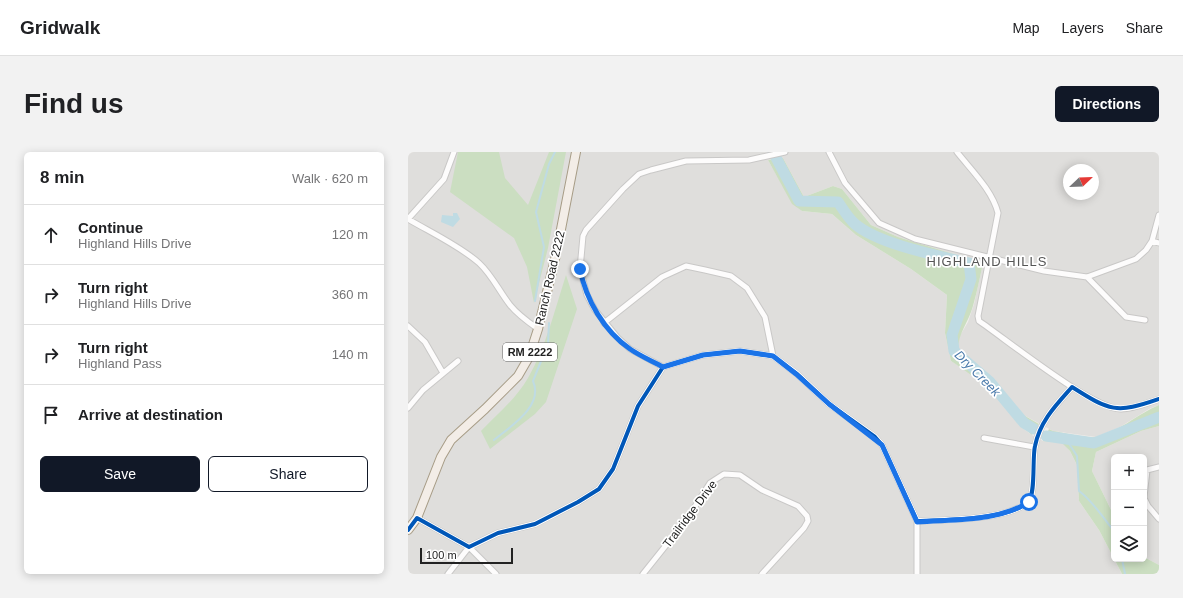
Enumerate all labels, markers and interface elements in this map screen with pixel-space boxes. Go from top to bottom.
text: Gridwalk [20,17,100,38]
text: Map [1012,20,1040,36]
text: Layers [1062,20,1104,36]
text: Share [1126,20,1163,36]
button: Directions [1055,86,1159,122]
text: Find us [24,88,124,119]
north arrow [1063,164,1099,200]
text: 8 min [40,168,84,187]
text: Walk · 620 m [292,171,368,186]
text: Continue [78,219,143,236]
icon: ahead [40,224,62,246]
text: 120 m [332,227,368,242]
street label: Ranch Road 2222 [532,229,568,327]
text: Highland Hills Drive [78,236,191,251]
district label: HIGHLAND HILLS [927,254,1047,269]
route end [571,260,589,278]
text: Turn right [78,279,148,296]
icon: right [40,284,62,306]
text: 360 m [332,287,368,302]
text: Highland Hills Drive [78,296,191,311]
text: Turn right [78,339,148,356]
road number: RM 2222 [503,343,557,361]
icon: right [40,344,62,366]
text: 140 m [332,347,368,362]
water label: Dry Creek [952,347,1005,400]
text: Highland Pass [78,356,162,371]
icon: arrive [40,404,62,426]
text: Arrive at destination [78,406,223,423]
map controls [1111,454,1147,562]
button: + [1111,454,1147,490]
button: Save [40,456,200,492]
button: Share [208,456,368,492]
street label: Trailridge Drive [660,477,720,551]
button: − [1111,490,1147,526]
route start [1020,493,1038,511]
button: layers [1111,526,1147,562]
scale bar [420,546,513,565]
text: 100 m [426,549,457,561]

